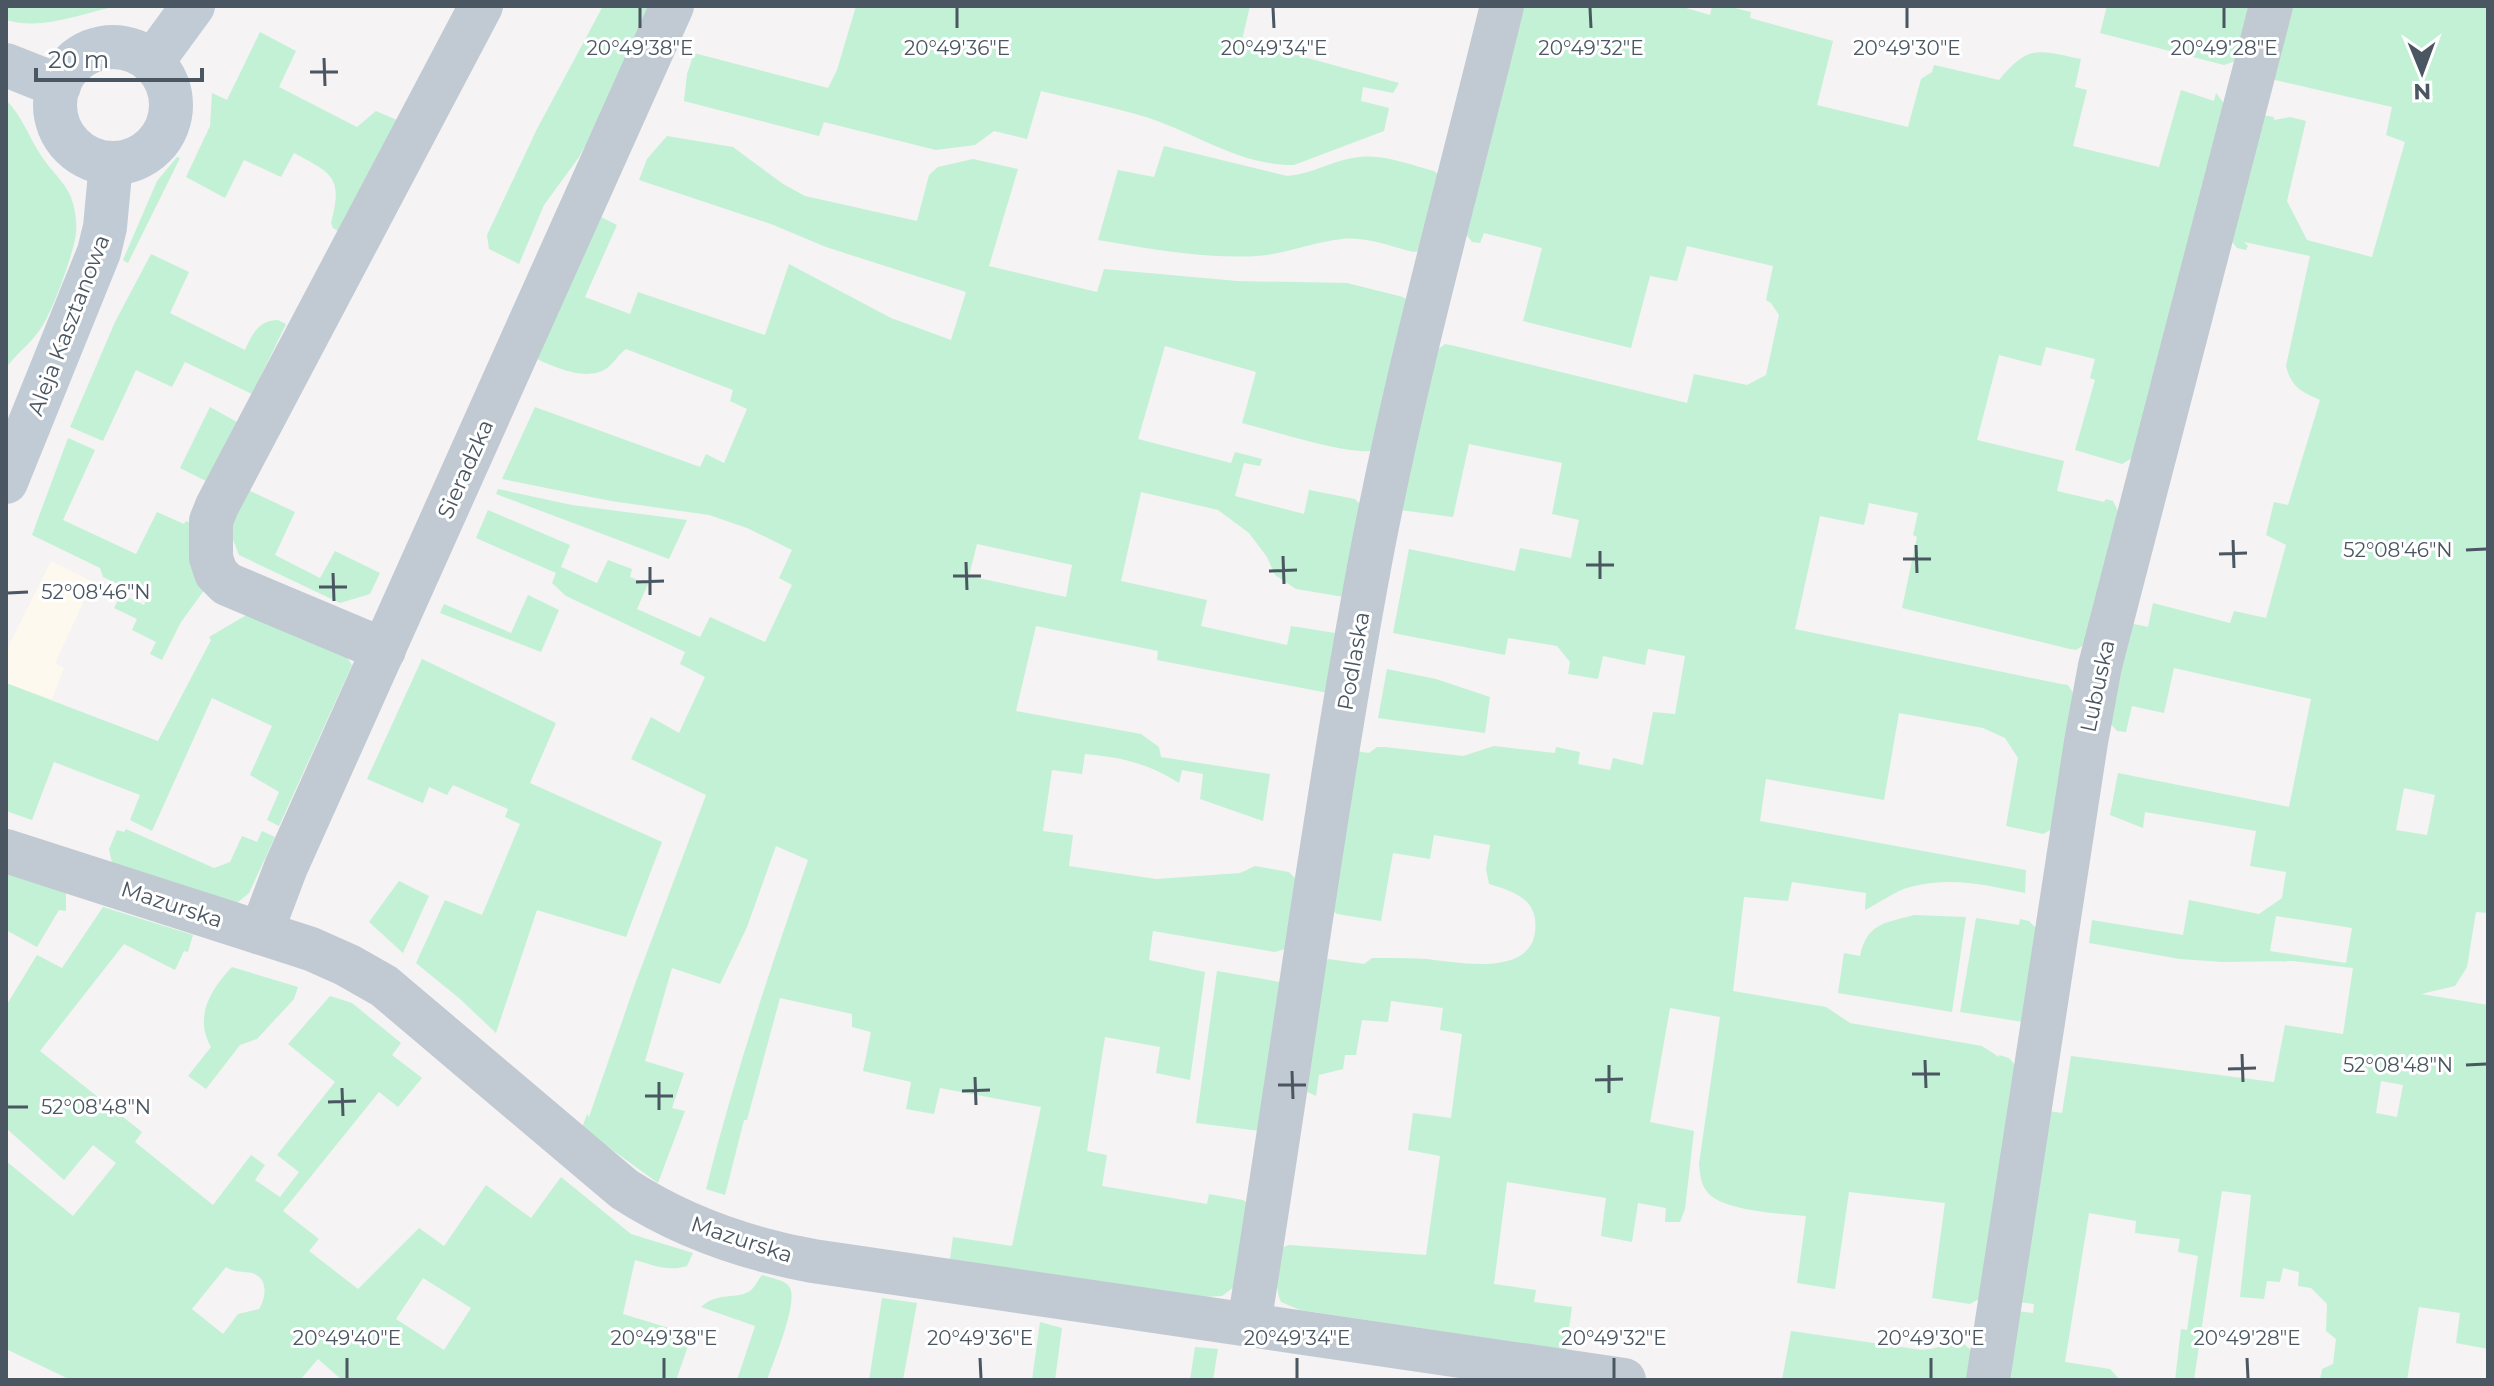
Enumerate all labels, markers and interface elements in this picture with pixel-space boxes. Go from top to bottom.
scale bar [36,32,202,82]
north arrow [2382,32,2462,112]
text: 20°49'38"E [587,36,693,60]
text: 20°49'36"E [904,36,1010,60]
text: 20°49'34"E [1221,36,1327,60]
text: 20°49'32"E [1538,36,1644,60]
text: 20°49'30"E [1853,36,1961,60]
text: 20°49'28"E [2170,36,2278,60]
text: 20 m [48,45,109,74]
text: N [2413,78,2431,105]
street label: Aleja Kasztanowa [22,231,115,419]
street label: Sieradzka [432,415,499,523]
text: 52°08'46"N [2343,538,2453,562]
text: 52°08'46"N [41,580,151,604]
street label: Podlaska [1332,610,1375,713]
street label: Lubuska [2075,637,2120,735]
street label: Mazurska [118,875,226,934]
text: 52°08'48"N [2343,1053,2453,1077]
text: 52°08'48"N [41,1095,151,1119]
street label: Mazurska [688,1210,796,1269]
text: 20°49'40"E [293,1326,401,1350]
text: 20°49'38"E [611,1326,717,1350]
text: 20°49'36"E [927,1326,1033,1350]
text: 20°49'34"E [1244,1326,1350,1350]
text: 20°49'32"E [1561,1326,1667,1350]
text: 20°49'30"E [1877,1326,1985,1350]
text: 20°49'28"E [2193,1326,2301,1350]

